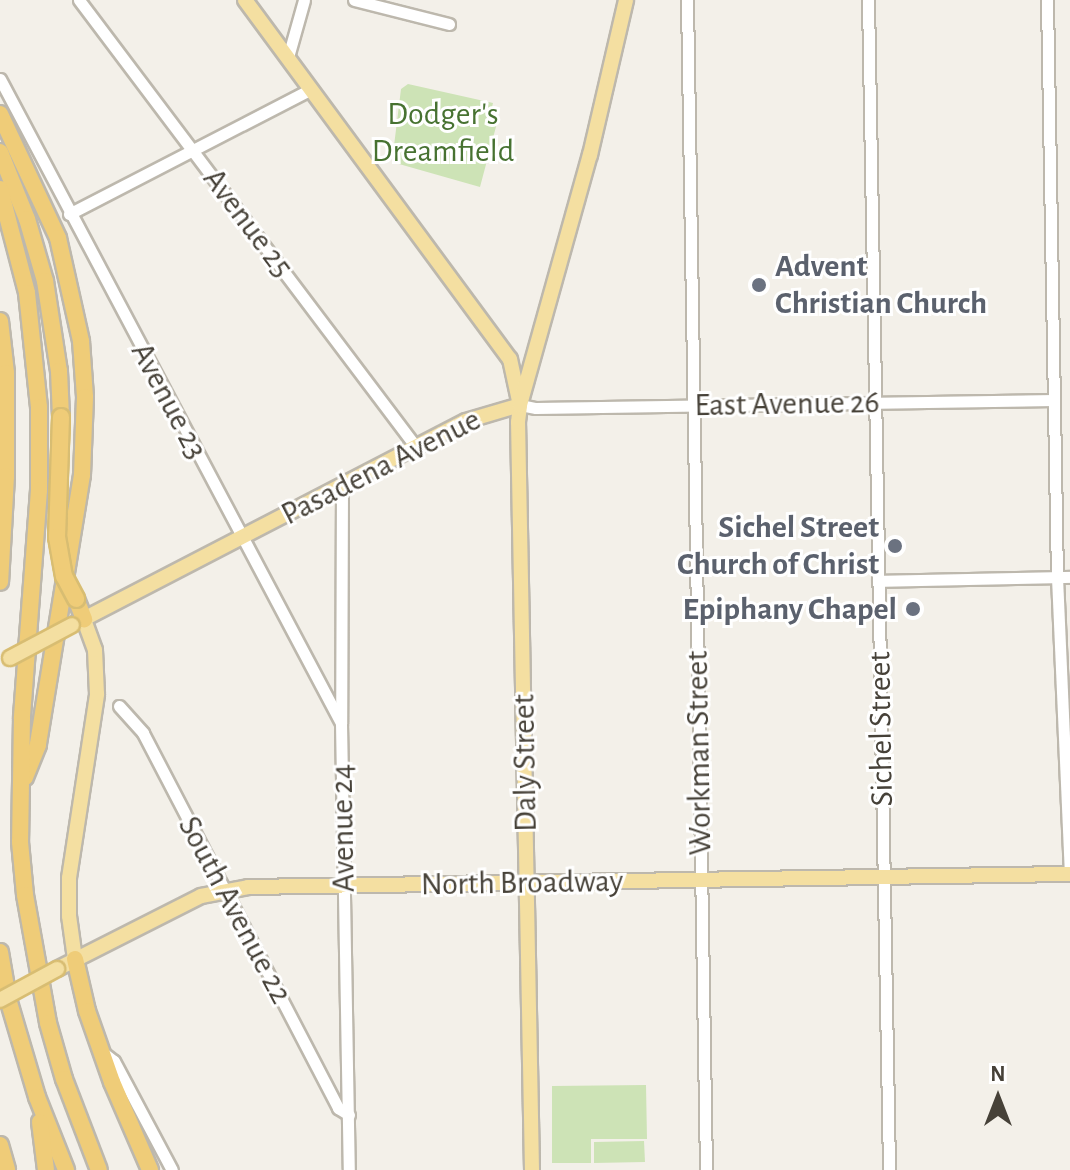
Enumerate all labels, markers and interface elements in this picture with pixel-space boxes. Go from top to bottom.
park label: Dodger's Dreamfield [372,96,514,171]
street label: Avenue 25 [195,161,301,285]
place label: Advent Christian Church [775,248,987,323]
marker: Advent Christian Church [750,276,768,294]
street label: Avenue 23 [122,336,216,466]
street label: East Avenue 26 [694,383,880,425]
street label: Pasadena Avenue [275,400,487,534]
place label: Sichel Street Church of Christ [677,509,879,584]
marker: Sichel Street Church of Christ [886,537,904,555]
place label: Epiphany Chapel [682,590,897,628]
marker: Epiphany Chapel [904,600,922,618]
street label: Workman Street [678,650,720,856]
street label: Sichel Street [860,651,902,807]
street label: Daly Street [505,694,545,832]
street label: Avenue 24 [323,763,363,893]
street label: South Avenue 22 [170,810,300,1010]
street label: North Broadway [421,862,623,904]
north arrow [958,1058,1038,1138]
text: N [990,1063,1006,1085]

